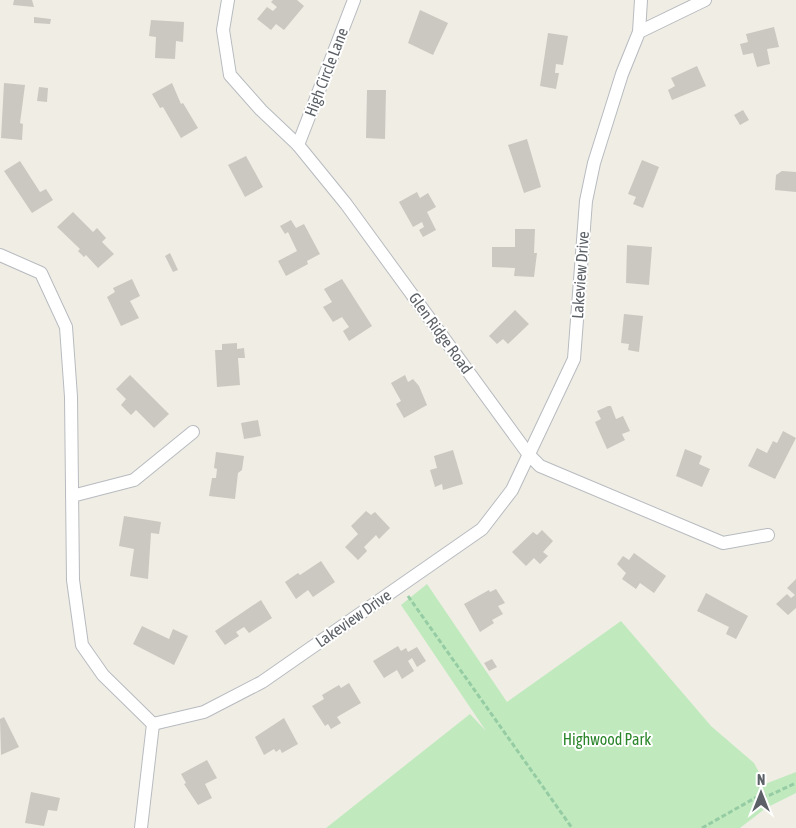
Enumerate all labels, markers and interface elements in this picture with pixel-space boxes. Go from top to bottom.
street label: High Circle Lane [301,25,352,119]
street label: Lakeview Drive [568,231,592,319]
street label: Glen Ridge Road [405,289,476,378]
street label: Lakeview Drive [312,585,394,651]
park label: Highwood Park [563,730,651,749]
north arrow [736,768,786,818]
text: N [757,772,765,788]

